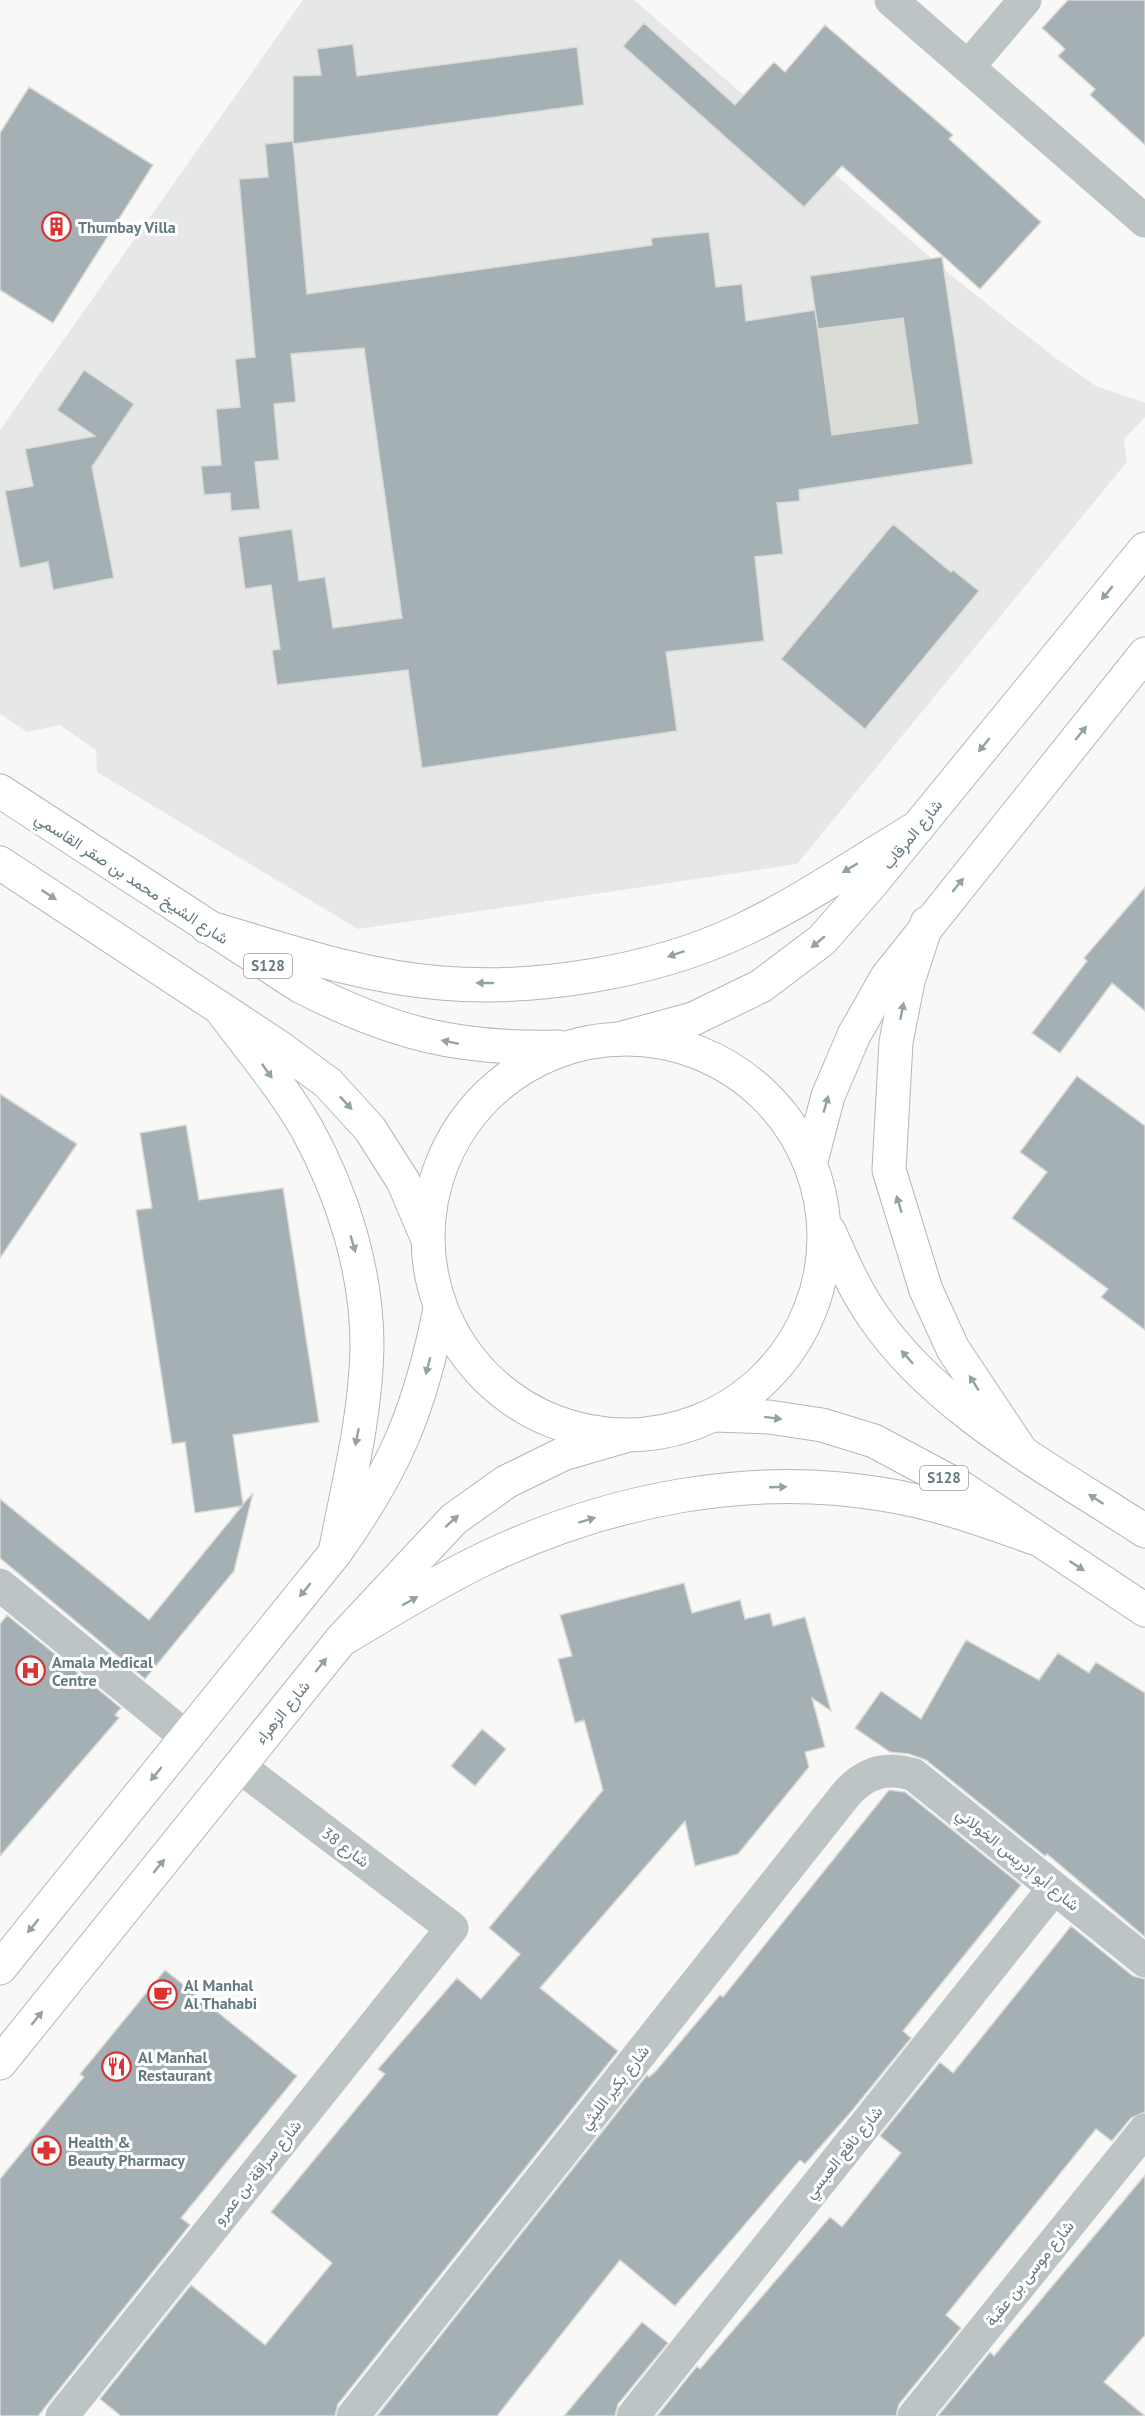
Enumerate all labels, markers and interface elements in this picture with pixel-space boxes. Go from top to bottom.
building icon: Thumbay Villa [41,211,73,243]
place label: Thumbay Villa [78,217,176,237]
one-way arrow [1101,585,1114,600]
one-way arrow [1074,725,1087,741]
one-way arrow [979,737,991,752]
street label: شارع المرقاب [878,795,948,874]
street label: شارع الشيخ محمد بن صقر القاسمي [29,808,233,952]
one-way arrow [842,862,858,873]
one-way arrow [951,878,964,893]
one-way arrow [41,889,57,900]
one-way arrow [811,935,826,948]
one-way arrow [667,949,685,959]
road number: S128 [244,954,292,978]
one-way arrow [475,978,494,988]
one-way arrow [898,1001,907,1020]
one-way arrow [441,1037,460,1046]
one-way arrow [261,1063,273,1079]
one-way arrow [339,1095,353,1110]
one-way arrow [822,1095,831,1113]
one-way arrow [894,1195,903,1213]
one-way arrow [349,1235,358,1253]
one-way arrow [900,1350,914,1365]
one-way arrow [423,1357,432,1375]
one-way arrow [969,1375,980,1391]
one-way arrow [764,1413,783,1422]
one-way arrow [352,1428,361,1447]
road number: S128 [920,1466,968,1490]
one-way arrow [769,1482,788,1492]
one-way arrow [1088,1494,1104,1505]
one-way arrow [445,1515,460,1528]
one-way arrow [578,1515,596,1524]
one-way arrow [1069,1560,1085,1571]
one-way arrow [298,1582,311,1598]
one-way arrow [402,1596,419,1606]
place label: Amala Medical Centre [52,1652,153,1690]
hospital icon: Amala Medical Centre [15,1655,47,1687]
one-way arrow [314,1657,327,1673]
street label: شارع الزهراء [250,1676,315,1749]
one-way arrow [150,1767,163,1782]
street label: شارع أبو إدريس الخولاني [950,1803,1084,1918]
street label: شارع 38 [317,1823,374,1873]
one-way arrow [152,1858,165,1874]
one-way arrow [27,1918,40,1934]
place label: Al Manhal Al Thahabi [184,1975,257,2013]
cafe icon: Al Manhal Al Thahabi [147,1978,179,2010]
one-way arrow [30,2010,43,2026]
street label: شارع بكير الليثي [575,2041,656,2136]
place label: Al Manhal Restaurant [138,2047,212,2085]
restaurant icon: Al Manhal Restaurant [101,2050,133,2082]
street label: شارع نافع العبسي [800,2102,890,2205]
street label: شارع سراقة بن عمرو [209,2116,307,2230]
place label: Health & Beauty Pharmacy [68,2132,185,2170]
pharmacy icon: Health & Beauty Pharmacy [31,2135,63,2167]
street label: شارع موسى بن عقبة [980,2216,1079,2331]

